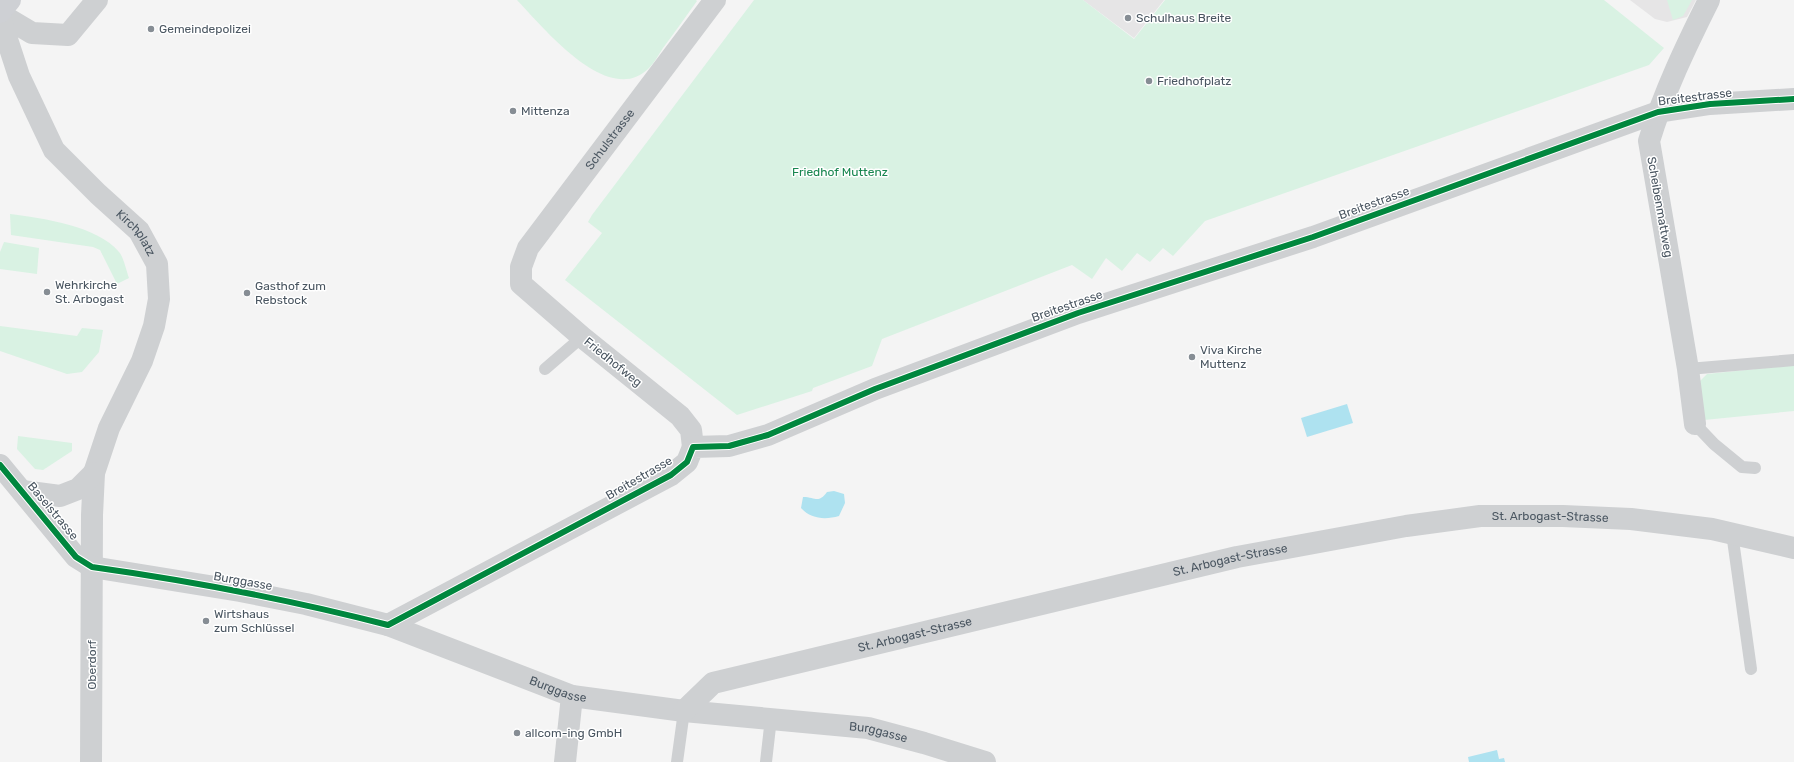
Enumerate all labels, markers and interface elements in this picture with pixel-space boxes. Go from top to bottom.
place label: Schulhaus Breite [1136,11,1232,25]
marker: Schulhaus Breite [1123,13,1133,23]
place label: Gemeindepolizei [159,22,251,36]
marker: Gemeindepolizei [146,24,156,34]
place label: Friedhofplatz [1157,74,1231,88]
marker: Friedhofplatz [1144,76,1154,86]
street label: Breitestrasse [1657,85,1733,108]
place label: Mittenza [521,104,570,118]
marker: Mittenza [508,106,518,116]
street label: Schulstrasse [583,106,638,172]
street label: Scheibenmattweg [1644,155,1676,259]
park label: Friedhof Muttenz [792,165,888,179]
street label: Breitestrasse [1337,184,1412,222]
street label: Kirchplatz [113,207,158,259]
place label: Wehrkirche St. Arbogast [55,278,124,306]
place label: Gasthof zum Rebstock [255,279,326,307]
marker: Wehrkirche St. Arbogast [42,287,52,297]
street label: Breitestrasse [1030,287,1105,325]
marker: Gasthof zum Rebstock [242,288,252,298]
street label: Friedhofweg [581,334,645,390]
place label: Viva Kirche Muttenz [1200,343,1262,371]
marker: Viva Kirche Muttenz [1187,352,1197,362]
street label: Breitestrasse [603,453,675,503]
street label: Baselstrasse [25,479,81,543]
street label: St. Arbogast-Strasse [1492,509,1609,525]
street label: St. Arbogast-Strasse [1172,541,1289,579]
street label: Burggasse [212,569,274,593]
place label: Wirtshaus zum Schlüssel [214,607,294,635]
street label: St. Arbogast-Strasse [857,614,974,655]
marker: Wirtshaus zum Schlüssel [201,616,211,626]
street label: Oberdorf [85,640,99,690]
street label: Burggasse [527,673,588,705]
street label: Burggasse [849,719,909,745]
place label: allcom-ing GmbH [525,726,622,740]
marker: allcom-ing GmbH [512,728,522,738]

